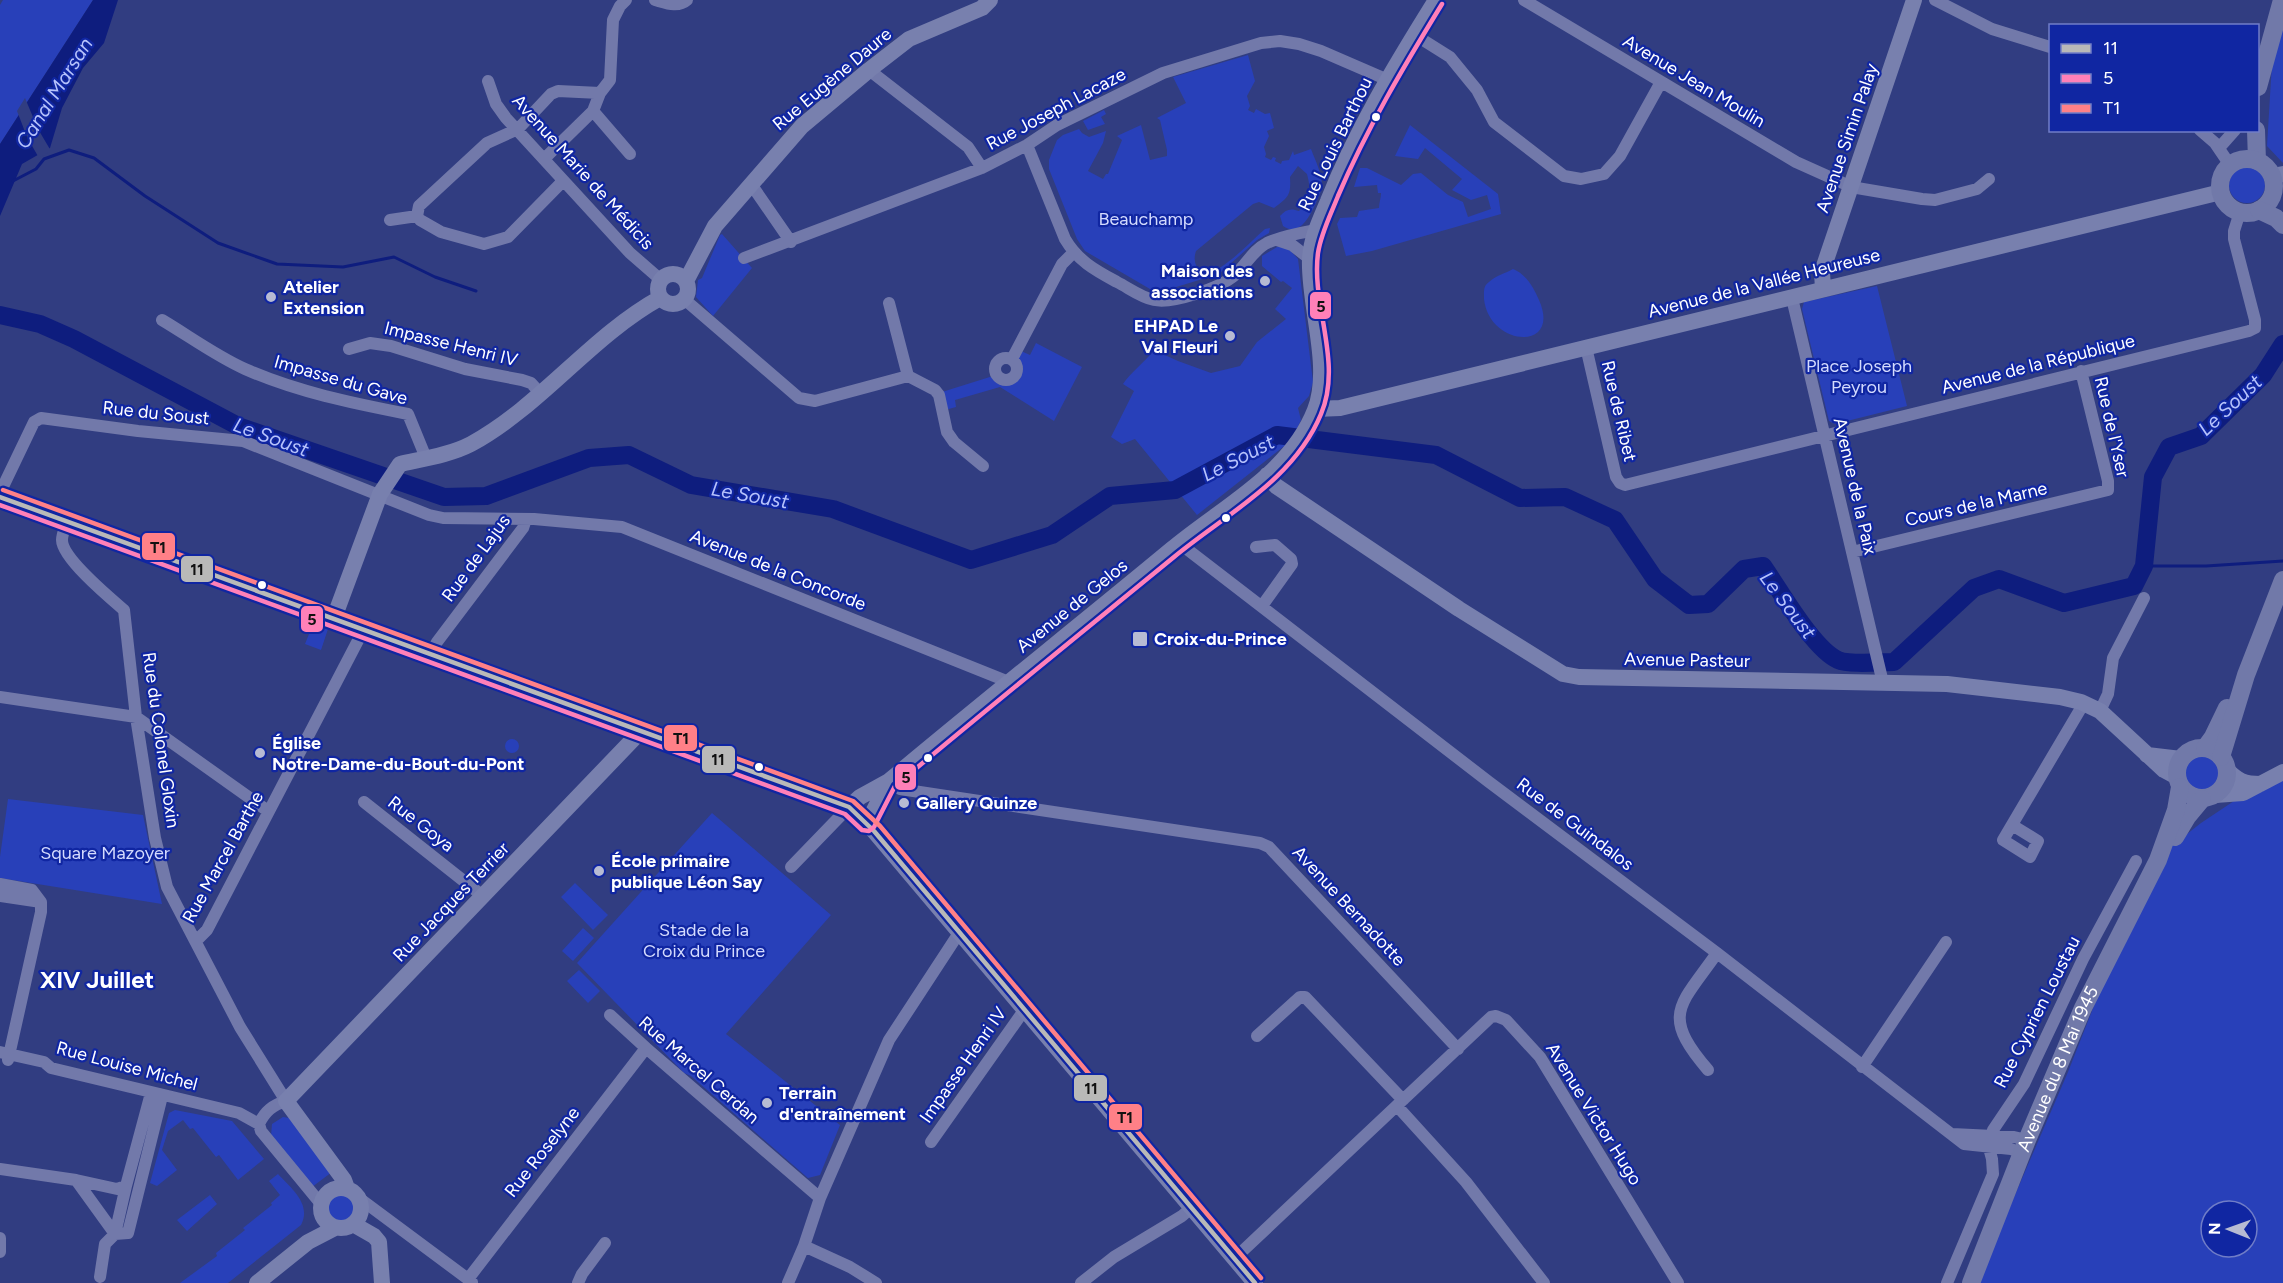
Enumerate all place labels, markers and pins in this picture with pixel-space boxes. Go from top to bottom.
unlabelled marker [1370,111,1382,123]
place label: Maison des associations [1151,260,1254,303]
marker: Maison des associations [1258,274,1272,288]
place label: Atelier Extension [283,276,364,319]
marker: Atelier Extension [264,290,278,304]
place label: EHPAD Le Val Fleuri [1134,315,1218,358]
marker: EHPAD Le Val Fleuri [1223,329,1237,343]
unlabelled marker [1220,512,1232,524]
unlabelled marker [256,579,268,591]
place label: Croix-du-Prince [1154,628,1287,650]
marker: Croix-du-Prince [1131,630,1149,648]
place label: Église Notre-Dame-du-Bout-du-Pont [272,732,524,775]
marker: Église Notre-Dame-du-Bout-du-Pont [253,746,267,760]
unlabelled marker [922,752,934,764]
unlabelled marker [753,761,765,773]
place label: Gallery Quinze [916,792,1037,814]
marker: Gallery Quinze [897,796,911,810]
place label: École primaire publique Léon Say [611,850,763,893]
marker: École primaire publique Léon Say [592,864,606,878]
place label: Terrain d'entraînement [779,1082,906,1125]
marker: Terrain d'entraînement [760,1096,774,1110]

